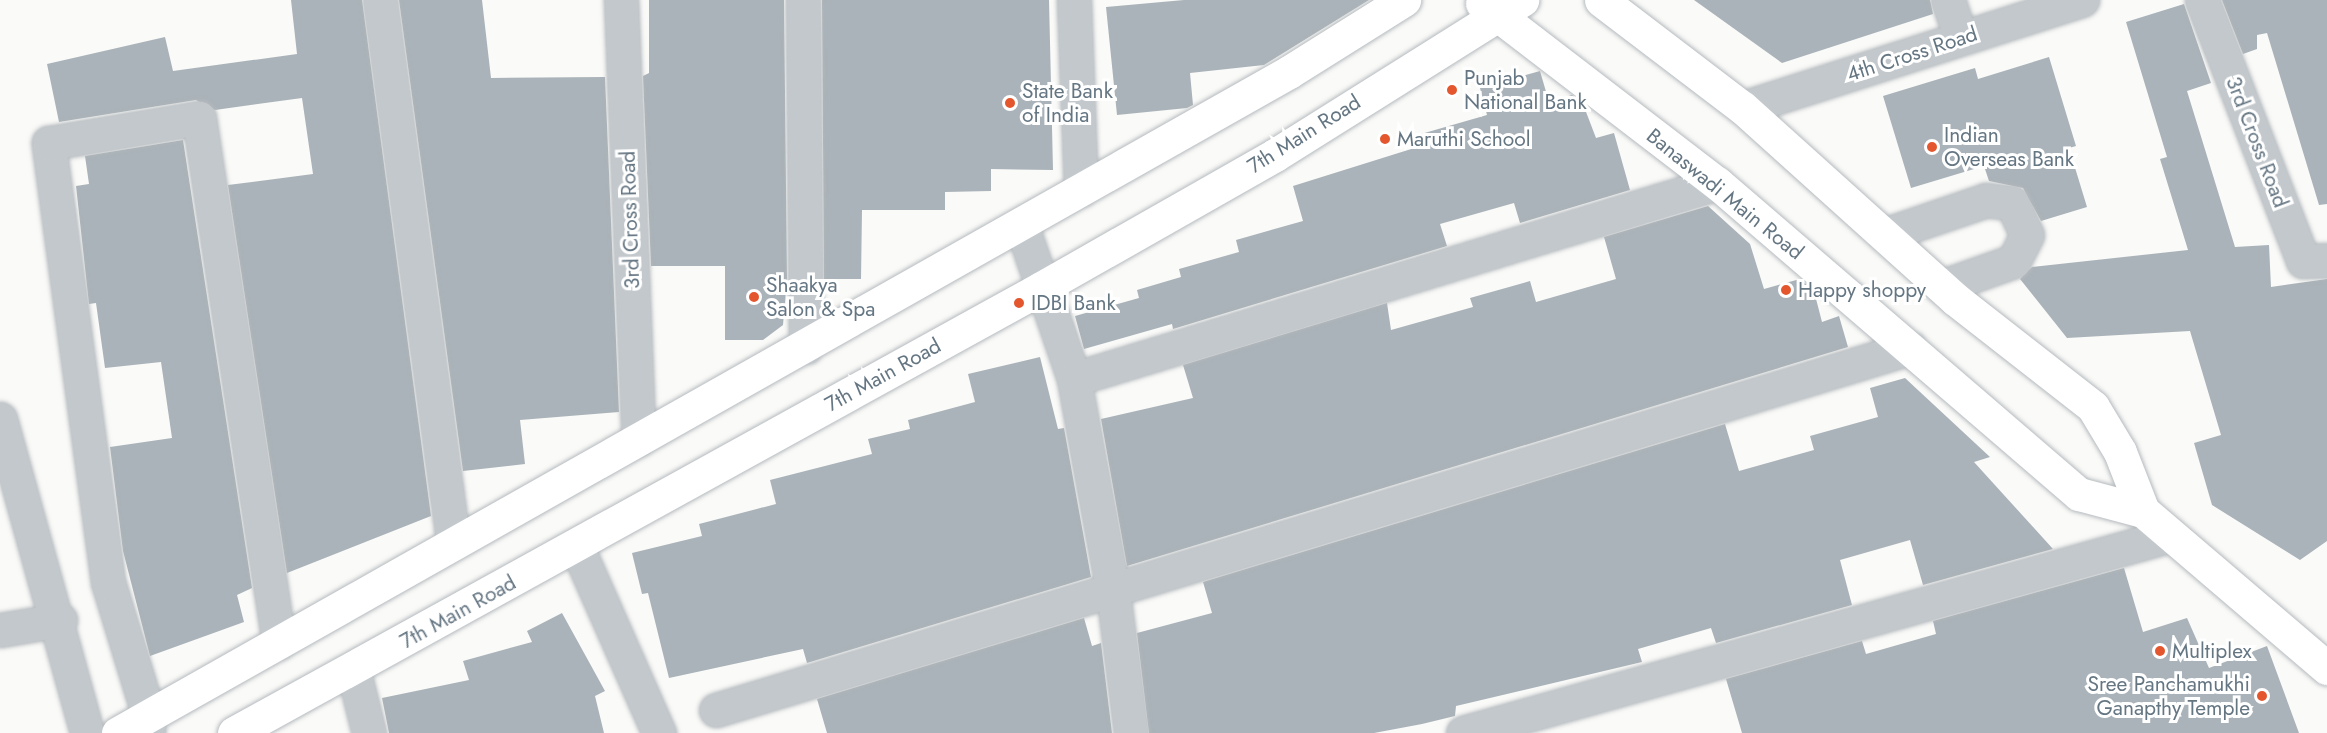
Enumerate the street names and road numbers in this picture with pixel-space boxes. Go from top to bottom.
street label: 4th Cross Road [1843,21,1981,87]
street label: 3rd Cross Road [2220,73,2294,211]
street label: 7th Main Road [1243,89,1365,179]
street label: Banaswadi Main Road [1641,123,1809,265]
street label: 3rd Cross Road [615,151,645,289]
street label: 7th Main Road [821,333,945,417]
street label: 7th Main Road [396,570,520,654]

